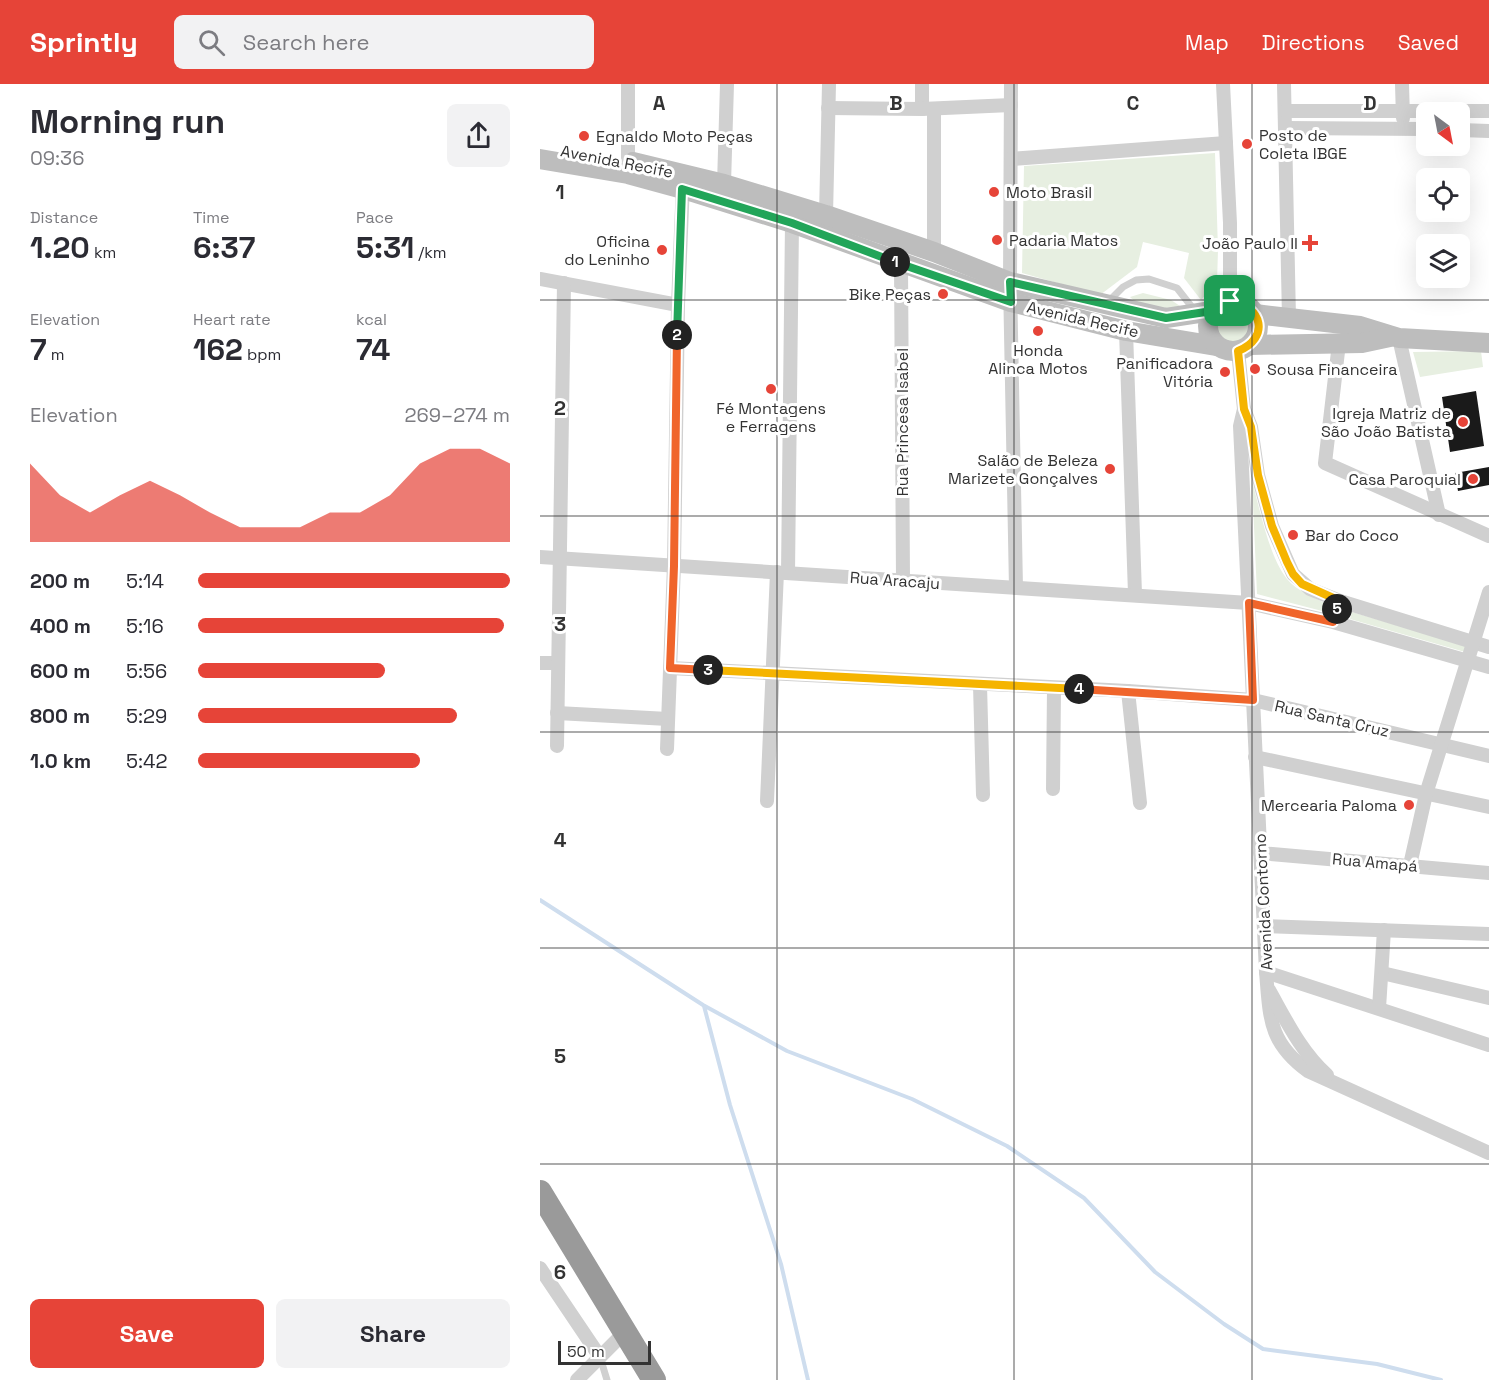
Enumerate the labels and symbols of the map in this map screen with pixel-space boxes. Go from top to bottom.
text: A [653,90,666,116]
text: B [889,90,903,116]
text: C [1127,90,1140,116]
text: D [1363,90,1377,116]
north arrow [1416,102,1470,156]
place label: Posto de Coleta IBGE [1259,125,1347,164]
place label: Egnaldo Moto Peças [596,126,753,147]
marker: Egnaldo Moto Peças [577,129,591,143]
marker: Posto de Coleta IBGE [1240,137,1254,151]
street label: Avenida Recife [559,140,675,183]
text: 1 [555,179,565,205]
place label: Moto Brasil [1006,182,1092,203]
marker: Moto Brasil [987,185,1001,199]
place label: Padaria Matos [1009,230,1118,251]
place label: Oficina do Leninho [564,231,650,270]
marker: Padaria Matos [990,233,1004,247]
place label: João Paulo II [1202,233,1298,254]
marker: João Paulo II [1303,236,1317,250]
marker: Oficina do Leninho [655,243,669,257]
pin: 1 [880,247,910,277]
pin [1204,275,1255,326]
place label: Bike Peças [849,284,931,305]
marker: Bike Peças [936,287,950,301]
street label: Avenida Recife [1025,296,1141,343]
pin: 2 [662,320,692,350]
marker: Honda Alinca Motos [1031,324,1045,338]
place label: Honda Alinca Motos [988,340,1088,379]
street label: Rua Princesa Isabel [892,348,913,496]
place label: Panificadora Vitória [1116,353,1213,392]
place label: Sousa Financeira [1267,359,1397,380]
marker: Sousa Financeira [1248,362,1262,376]
marker: Panificadora Vitória [1218,365,1232,379]
marker: Fé Montagens e Ferragens [764,382,778,396]
text: 2 [554,395,566,421]
place label: Fé Montagens e Ferragens [716,398,826,437]
place label: Igreja Matriz de São João Batista [1321,403,1451,442]
marker: Igreja Matriz de São João Batista [1456,415,1470,429]
place label: Salão de Beleza Marizete Gonçalves [948,450,1098,489]
marker: Salão de Beleza Marizete Gonçalves [1103,462,1117,476]
place label: Casa Paroquial [1349,469,1461,490]
marker: Casa Paroquial [1466,472,1480,486]
place label: Bar do Coco [1305,525,1399,546]
marker: Bar do Coco [1286,528,1300,542]
street label: Rua Aracaju [849,567,941,594]
pin: 5 [1322,594,1352,624]
text: 3 [554,611,566,637]
pin: 3 [693,655,723,685]
pin: 4 [1064,674,1094,704]
street label: Rua Santa Cruz [1273,695,1391,742]
place label: Mercearia Paloma [1261,795,1397,816]
marker: Mercearia Paloma [1402,798,1416,812]
text: 4 [554,827,567,853]
street label: Avenida Contorno [1249,833,1278,971]
street label: Rua Amapá [1331,848,1418,877]
text: 5 [554,1043,566,1069]
text: 6 [554,1259,566,1285]
scale bar [558,1338,651,1366]

